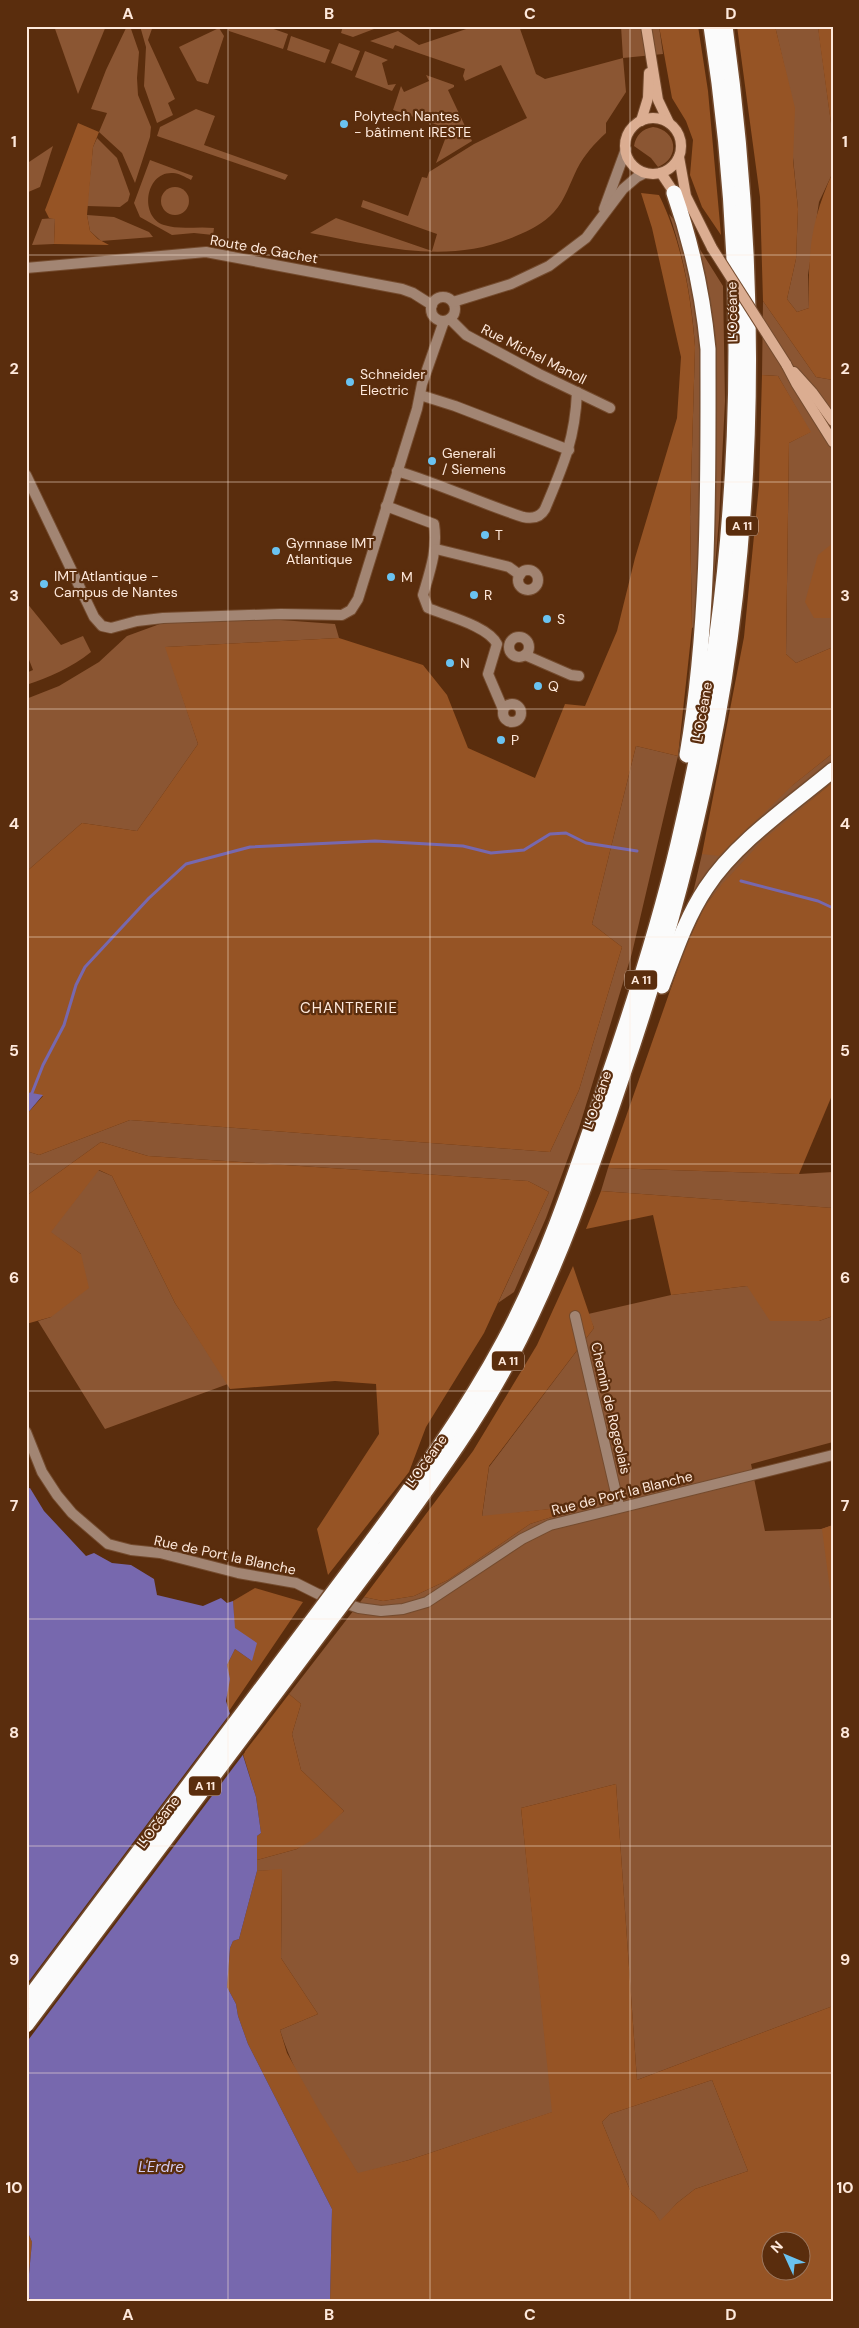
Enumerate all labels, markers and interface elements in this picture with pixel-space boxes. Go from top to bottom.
text: A [122,3,134,24]
text: B [324,3,334,24]
text: C [524,3,536,24]
text: D [725,3,737,24]
place label: Polytech Nantes - bâtiment IRESTE [354,107,471,141]
marker: Polytech Nantes - bâtiment IRESTE [338,118,350,130]
text: 1 [11,131,17,152]
text: 1 [842,131,848,152]
street label: Route de Gachet [209,231,319,267]
street label: L’Océane [722,281,742,343]
street label: Rue Michel Manoll [478,320,590,388]
text: 2 [9,358,19,379]
text: 2 [840,358,850,379]
place label: Schneider Electric [360,365,425,399]
marker: Schneider Electric [344,376,356,388]
place label: Generali / Siemens [442,444,506,478]
marker: Generali / Siemens [426,455,438,467]
road number: A 11 [726,516,758,536]
place label: T [495,526,503,544]
marker: T [479,529,491,541]
place label: Gymnase IMT Atlantique [286,534,374,568]
marker: Gymnase IMT Atlantique [270,545,282,557]
place label: IMT Atlantique - Campus de Nantes [54,567,178,601]
place label: M [401,568,413,586]
marker: M [385,571,397,583]
marker: IMT Atlantique - Campus de Nantes [38,578,50,590]
text: 3 [9,585,19,606]
text: 3 [840,585,850,606]
place label: R [484,586,492,604]
marker: R [468,589,480,601]
place label: S [557,610,565,628]
marker: S [541,613,553,625]
place label: N [460,654,470,672]
marker: N [444,657,456,669]
place label: Q [548,677,559,695]
marker: Q [532,680,544,692]
street label: L’Océane [688,680,716,743]
place label: P [511,731,519,749]
marker: P [495,734,507,746]
text: 4 [9,813,19,834]
text: 4 [840,813,850,834]
road number: A 11 [625,970,657,990]
district label: CHANTRERIE [300,998,398,1018]
text: 5 [9,1040,19,1061]
text: 5 [840,1040,850,1061]
street label: L’Océane [579,1068,615,1132]
text: 6 [9,1267,19,1288]
text: 6 [840,1267,850,1288]
street label: Chemin de Rogeolais [587,1340,635,1476]
road number: A 11 [492,1352,524,1370]
street label: L’Océane [401,1431,451,1491]
street label: Rue de Port la Blanche [550,1467,694,1519]
text: 7 [10,1495,19,1516]
text: 7 [841,1495,850,1516]
street label: Rue de Port la Blanche [152,1531,298,1579]
text: 8 [9,1722,19,1743]
text: 8 [840,1722,850,1743]
road number: A 11 [189,1776,221,1795]
street label: L’Océane [133,1792,183,1852]
text: 9 [9,1949,19,1970]
text: 9 [840,1949,850,1970]
water label: L'Erdre [138,2157,184,2177]
text: 10 [5,2177,23,2198]
text: 10 [836,2177,854,2198]
north arrow [762,2230,812,2280]
text: N [767,2237,787,2257]
text: A [122,2304,134,2325]
text: B [324,2304,334,2325]
text: C [524,2304,536,2325]
text: D [725,2304,737,2325]

